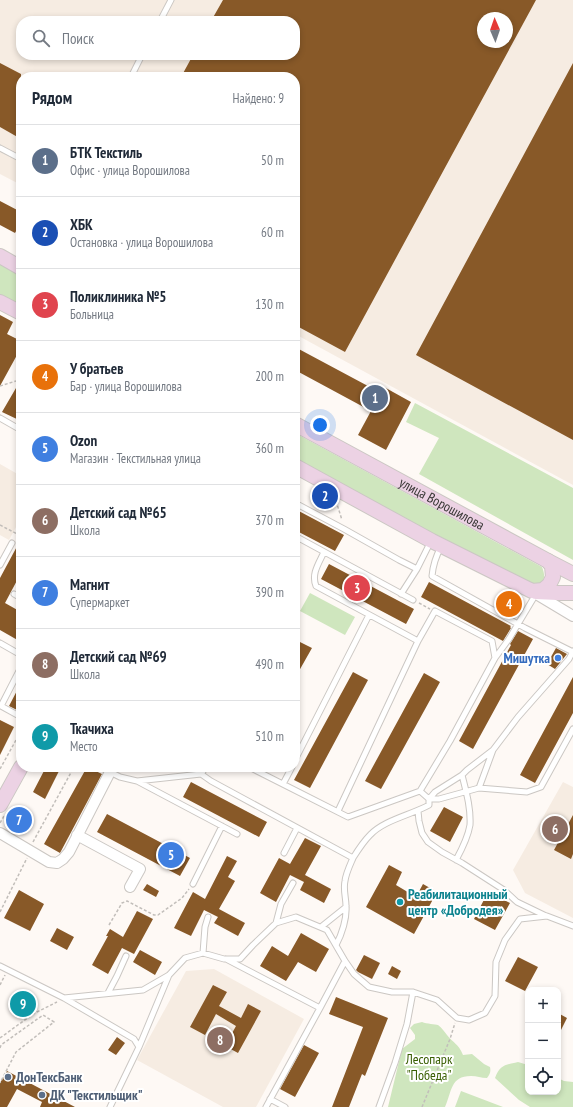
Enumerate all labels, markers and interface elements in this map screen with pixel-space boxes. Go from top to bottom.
north arrow [477,12,513,48]
search box [16,16,300,60]
icon: search [30,27,52,49]
text: Поиск [62,29,94,48]
text: Рядом [32,87,72,109]
text: Найдено: 9 [233,90,284,107]
text: БТК Текстиль [70,143,142,162]
text: 1 [42,152,48,169]
text: 50 m [261,152,284,169]
text: Офис · улица Ворошилова [70,162,190,179]
text: ХБК [70,215,93,234]
text: 2 [42,224,48,241]
text: 60 m [261,224,284,241]
text: Остановка · улица Ворошилова [70,234,213,251]
text: Поликлиника №5 [70,287,167,306]
text: 3 [42,296,48,313]
text: 130 m [255,296,284,313]
text: Больница [70,306,114,323]
text: У братьев [70,359,123,378]
text: 4 [42,368,48,385]
text: 200 m [255,368,284,385]
text: Бар · улица Ворошилова [70,378,182,395]
pin: 1 [362,383,388,413]
your location [310,415,330,435]
text: Ozon [70,431,97,450]
text: 5 [42,440,48,457]
text: 360 m [255,440,284,457]
text: Магазин · Текстильная улица [70,450,201,467]
street label: улица Ворошилова [396,473,488,534]
pin: 2 [312,481,338,511]
text: Детский сад №65 [70,503,167,522]
text: 6 [42,512,48,529]
text: 370 m [255,512,284,529]
text: Школа [70,522,100,539]
pin: 3 [344,573,370,603]
text: Магнит [70,575,109,594]
text: 7 [42,584,48,601]
text: 390 m [255,584,284,601]
pin: 4 [496,589,522,619]
text: Супермаркет [70,594,129,611]
text: Детский сад №69 [70,647,167,666]
place label: Мишутка [503,649,550,667]
marker: Мишутка [553,653,563,663]
text: 8 [42,656,48,673]
text: 490 m [255,656,284,673]
text: Школа [70,666,100,683]
text: Ткачиха [70,719,114,738]
text: 9 [42,728,48,745]
text: 510 m [255,728,284,745]
text: Место [70,738,98,755]
pin: 7 [6,805,32,835]
pin: 6 [542,814,568,844]
pin: 5 [158,840,184,870]
place label: Реабилитационный центр «Добродея» [408,885,508,919]
marker: Реабилитационный центр «Добродея» [395,897,405,907]
map controls [525,987,561,1095]
button: + [525,987,561,1023]
pin: 9 [10,989,36,1019]
button: − [525,1023,561,1059]
pin: 8 [207,1025,233,1055]
park label: Лесопарк "Победа" [405,1050,453,1084]
button: locate [525,1059,561,1095]
place label: ДонТексБанк [16,1068,83,1086]
marker: ДонТексБанк [3,1072,13,1082]
place label: ДК "Текстильщик" [50,1086,143,1104]
marker: ДК "Текстильщик" [37,1090,47,1100]

